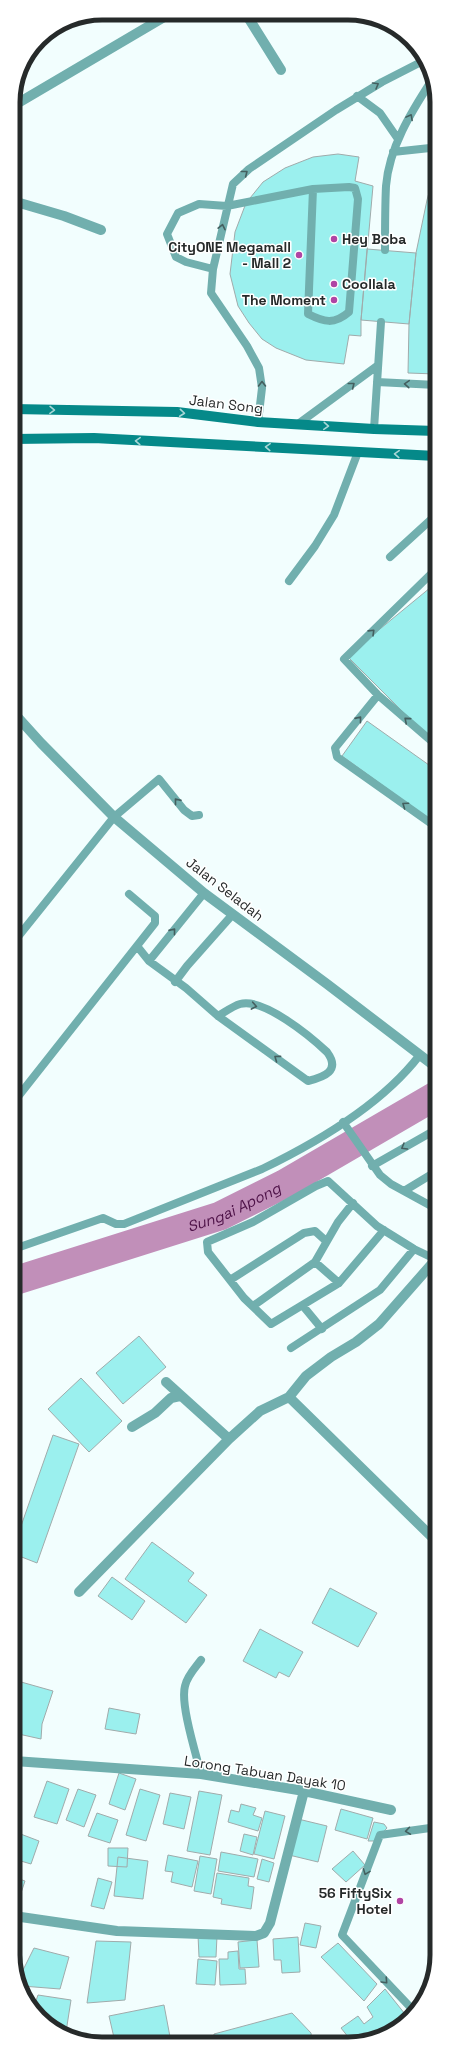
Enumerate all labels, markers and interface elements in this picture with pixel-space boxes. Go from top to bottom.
one-way arrow [372,83,379,90]
one-way arrow [406,114,413,121]
one-way arrow [240,170,247,177]
one-way arrow [217,224,226,231]
place label: Hey Boba [342,230,406,248]
marker: Hey Boba [329,234,339,244]
place label: CityONE Megamall - Mall 2 [168,238,291,272]
marker: CityONE Megamall - Mall 2 [294,250,304,260]
place label: Coollala [342,275,396,293]
marker: Coollala [329,279,339,289]
place label: The Moment [242,291,326,309]
marker: The Moment [329,295,339,305]
one-way arrow [404,379,410,388]
one-way arrow [258,381,266,387]
one-way arrow [348,382,355,389]
street label: Jalan Song [188,391,264,417]
one-way arrow [49,406,55,414]
one-way arrow [179,408,185,417]
one-way arrow [322,422,329,431]
one-way arrow [135,436,141,445]
one-way arrow [265,443,271,452]
one-way arrow [394,450,400,459]
one-way arrow [367,629,375,637]
one-way arrow [354,716,361,723]
one-way arrow [404,717,411,724]
one-way arrow [174,798,181,806]
one-way arrow [402,803,409,810]
street label: Jalan Seladah [183,853,267,925]
one-way arrow [168,928,175,935]
one-way arrow [251,1001,257,1009]
one-way arrow [274,1056,281,1063]
one-way arrow [401,1143,409,1150]
water label: Sungai Apong [184,1177,285,1235]
street label: Lorong Tabuan Dayak 10 [183,1751,347,1795]
one-way arrow [405,1826,411,1835]
one-way arrow [362,1868,370,1875]
place label: 56 FiftySix Hotel [319,1884,392,1918]
marker: 56 FiftySix Hotel [395,1896,405,1906]
one-way arrow [380,1976,387,1983]

